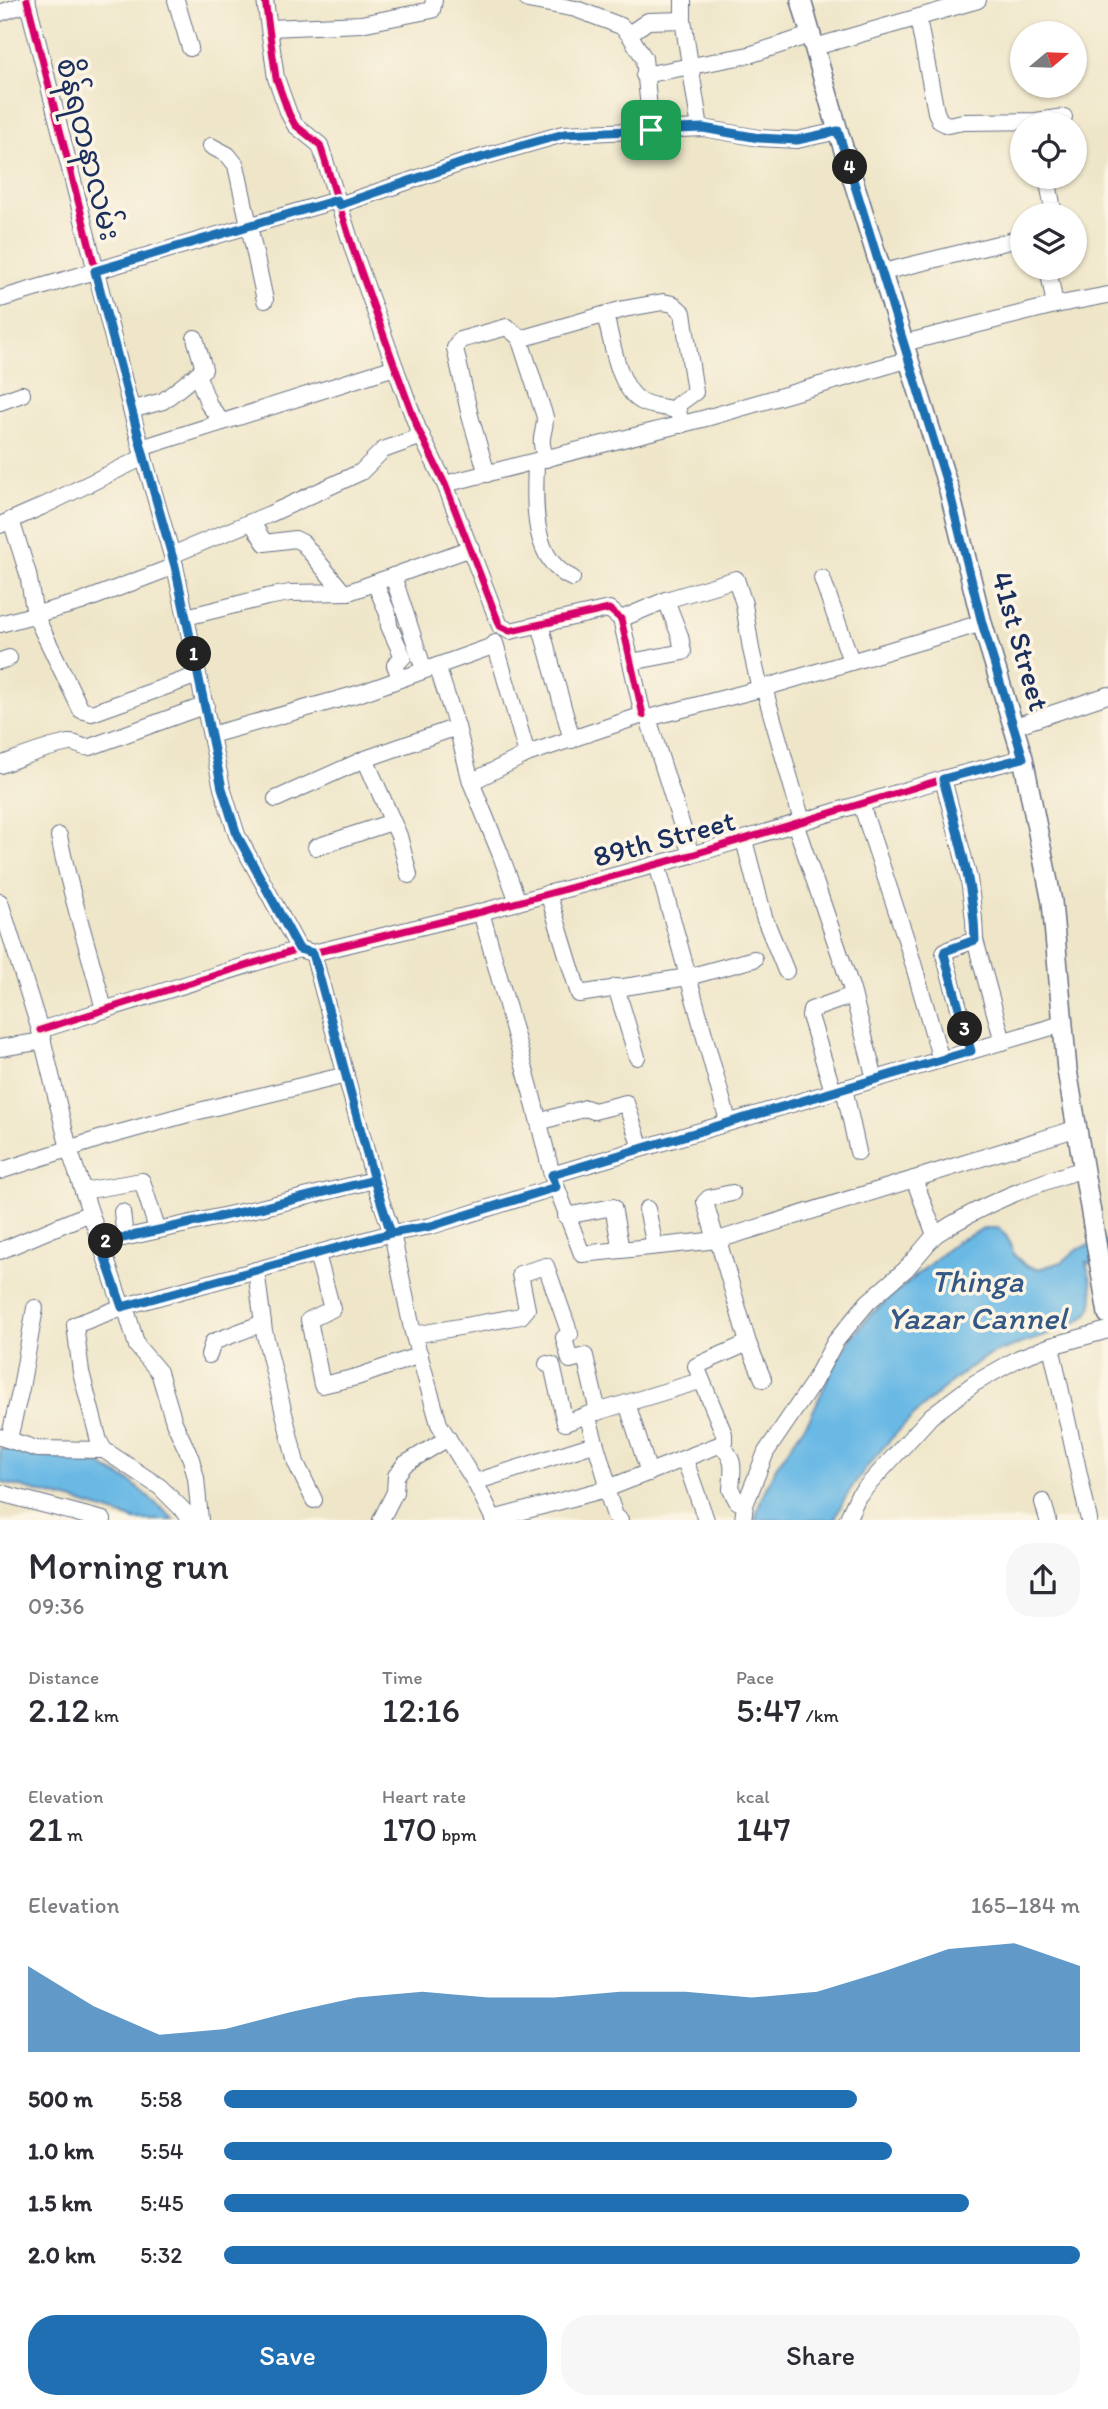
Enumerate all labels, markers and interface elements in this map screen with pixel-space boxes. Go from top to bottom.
north arrow [1010,21,1087,98]
map controls [1010,21,1087,280]
street label: စိန်ရတနာလမ်း [42,53,132,246]
pin [621,100,681,160]
icon: arrive [632,111,670,149]
button: locate [1010,112,1087,189]
pin: 4 [832,150,868,184]
text: 4 [844,155,855,178]
button: layers [1010,203,1087,280]
street label: 41st Street [983,567,1059,715]
pin: 1 [176,636,212,672]
text: 1 [189,642,198,665]
street label: 89th Street [589,801,739,875]
pin: 3 [948,1012,982,1046]
text: 3 [959,1017,970,1040]
pin: 2 [88,1224,124,1258]
text: 2 [101,1229,111,1252]
water label: Thinga Yazar Cannel [887,1262,1069,1337]
text: Morning run [28,1543,229,1589]
button: share [1006,1543,1080,1617]
text: 09:36 [28,1592,85,1620]
text: Distance [28,1666,99,1689]
text: Time [382,1666,423,1689]
text: Pace [736,1666,774,1689]
text: 2.12 [28,1689,90,1731]
text: 12:16 [382,1689,460,1731]
text: 5:47 [736,1689,801,1731]
text: km [90,1704,119,1727]
text: /km [801,1704,839,1727]
text: Elevation [28,1785,104,1808]
text: Heart rate [382,1785,466,1808]
text: kcal [736,1785,770,1808]
text: 21 [28,1808,63,1850]
text: 170 [382,1808,437,1850]
text: 147 [736,1808,791,1850]
text: m [63,1823,83,1846]
text: bpm [437,1823,477,1846]
text: Elevation [28,1891,119,1919]
text: 165–184 m [971,1891,1080,1919]
text: 500 m [28,2085,93,2113]
text: 5:58 [140,2085,182,2113]
text: 1.0 km [28,2137,94,2165]
text: 5:54 [140,2137,184,2165]
text: 1.5 km [28,2189,92,2217]
text: 5:45 [140,2189,184,2217]
text: 2.0 km [28,2241,96,2269]
text: 5:32 [140,2241,182,2269]
button: Save [28,2315,547,2395]
button: Share [561,2315,1080,2395]

